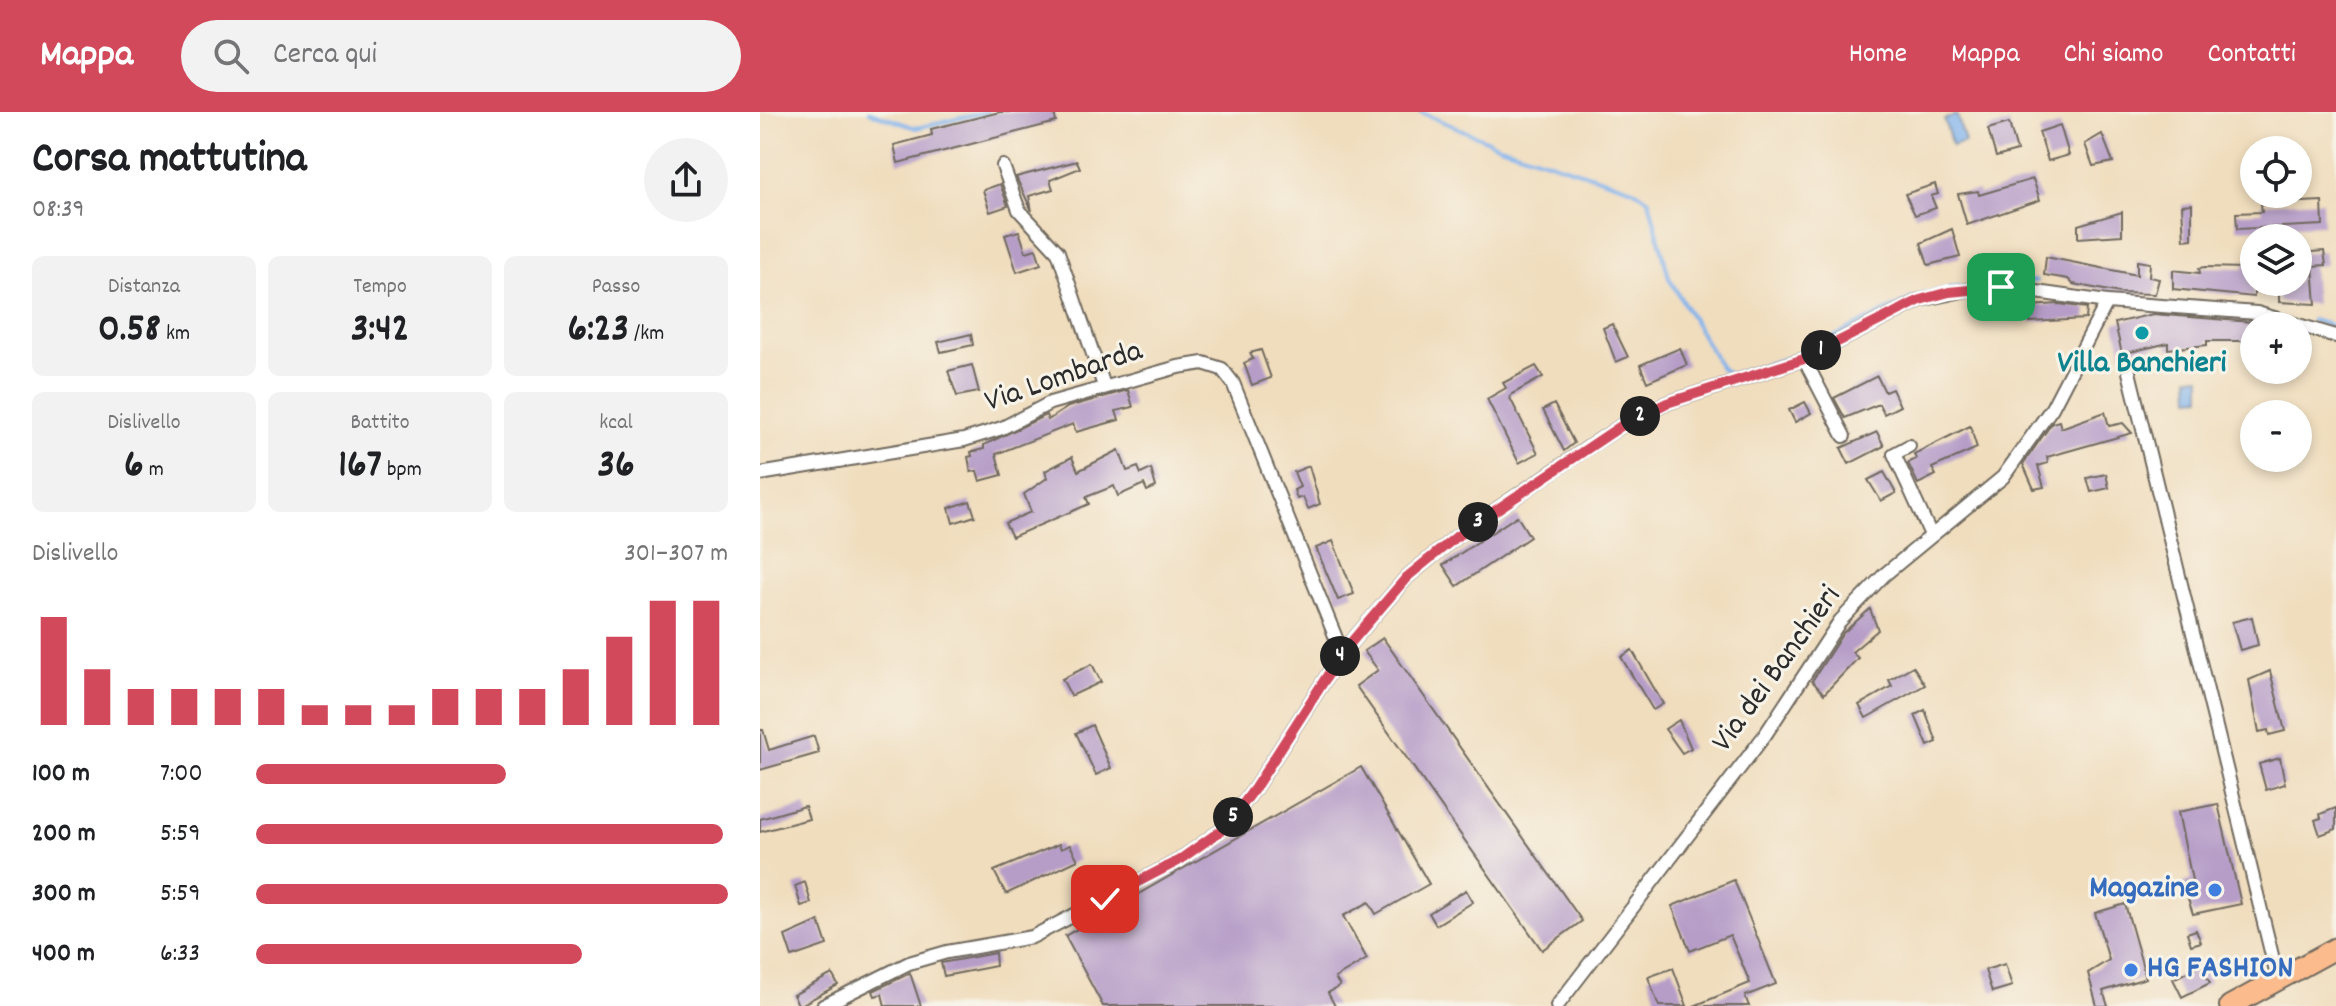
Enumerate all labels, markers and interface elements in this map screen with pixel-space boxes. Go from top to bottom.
search box [181,20,741,92]
text: Mappa [40,29,133,84]
icon: search [209,34,253,78]
text: Cerca qui [273,35,377,78]
text: Home [1849,36,1907,76]
text: Mappa [1951,36,2020,76]
text: Chi siamo [2064,36,2164,76]
text: Contatti [2208,36,2296,76]
text: Corsa mattutina [32,130,306,193]
map controls [2240,136,2312,472]
button: locate [2240,136,2312,208]
button: share [644,138,728,222]
text: 08:39 [32,192,84,229]
button: layers [2240,224,2312,296]
pin [1967,253,2035,321]
icon: arrive [1979,265,2023,309]
text: Distanza [108,272,180,303]
text: Tempo [353,272,407,303]
text: Passo [592,272,640,303]
text: 0.58 [98,303,161,360]
text: 3:42 [351,303,409,360]
text: 6:23 [568,303,629,360]
button: + [2240,312,2312,384]
text: km [161,319,190,350]
text: /km [629,319,664,350]
marker: Villa Banchieri [2133,324,2151,342]
street label: Via Lombarda [979,329,1150,426]
pin: 1 [1801,330,1841,370]
text: 1 [1819,334,1823,365]
place label: Villa Banchieri [2058,342,2227,388]
pin: 2 [1620,396,1660,436]
text: 2 [1635,400,1645,431]
button: − [2240,400,2312,472]
text: Dislivello [107,408,181,439]
text: Battito [351,408,409,439]
text: kcal [599,408,633,439]
text: 6 [124,439,144,496]
text: 167 [338,439,382,496]
text: 36 [597,439,635,496]
text: m [144,455,164,486]
text: bpm [382,455,422,486]
pin: 3 [1458,502,1498,542]
text: 3 [1473,506,1483,537]
text: Dislivello [32,536,118,573]
text: 301–307 m [624,536,728,573]
street label: Via dei Banchieri [1702,577,1854,763]
pin: 4 [1320,636,1360,676]
text: 4 [1335,640,1345,671]
text: 100 m [32,756,90,793]
text: 7:00 [160,756,203,793]
pin: 5 [1213,797,1253,837]
text: 5 [1228,801,1238,832]
text: 200 m [32,816,96,853]
text: 5:59 [160,816,200,853]
pin [1071,865,1139,933]
place label: Magazine [2089,867,2199,913]
text: 300 m [32,876,96,913]
text: 5:59 [160,876,200,913]
icon: check [1083,877,1127,921]
marker: Magazine [2206,881,2224,899]
text: 400 m [32,936,95,973]
text: 6:33 [160,936,200,973]
place label: HG FASHION [2147,947,2293,993]
marker: HG FASHION [2122,961,2140,979]

